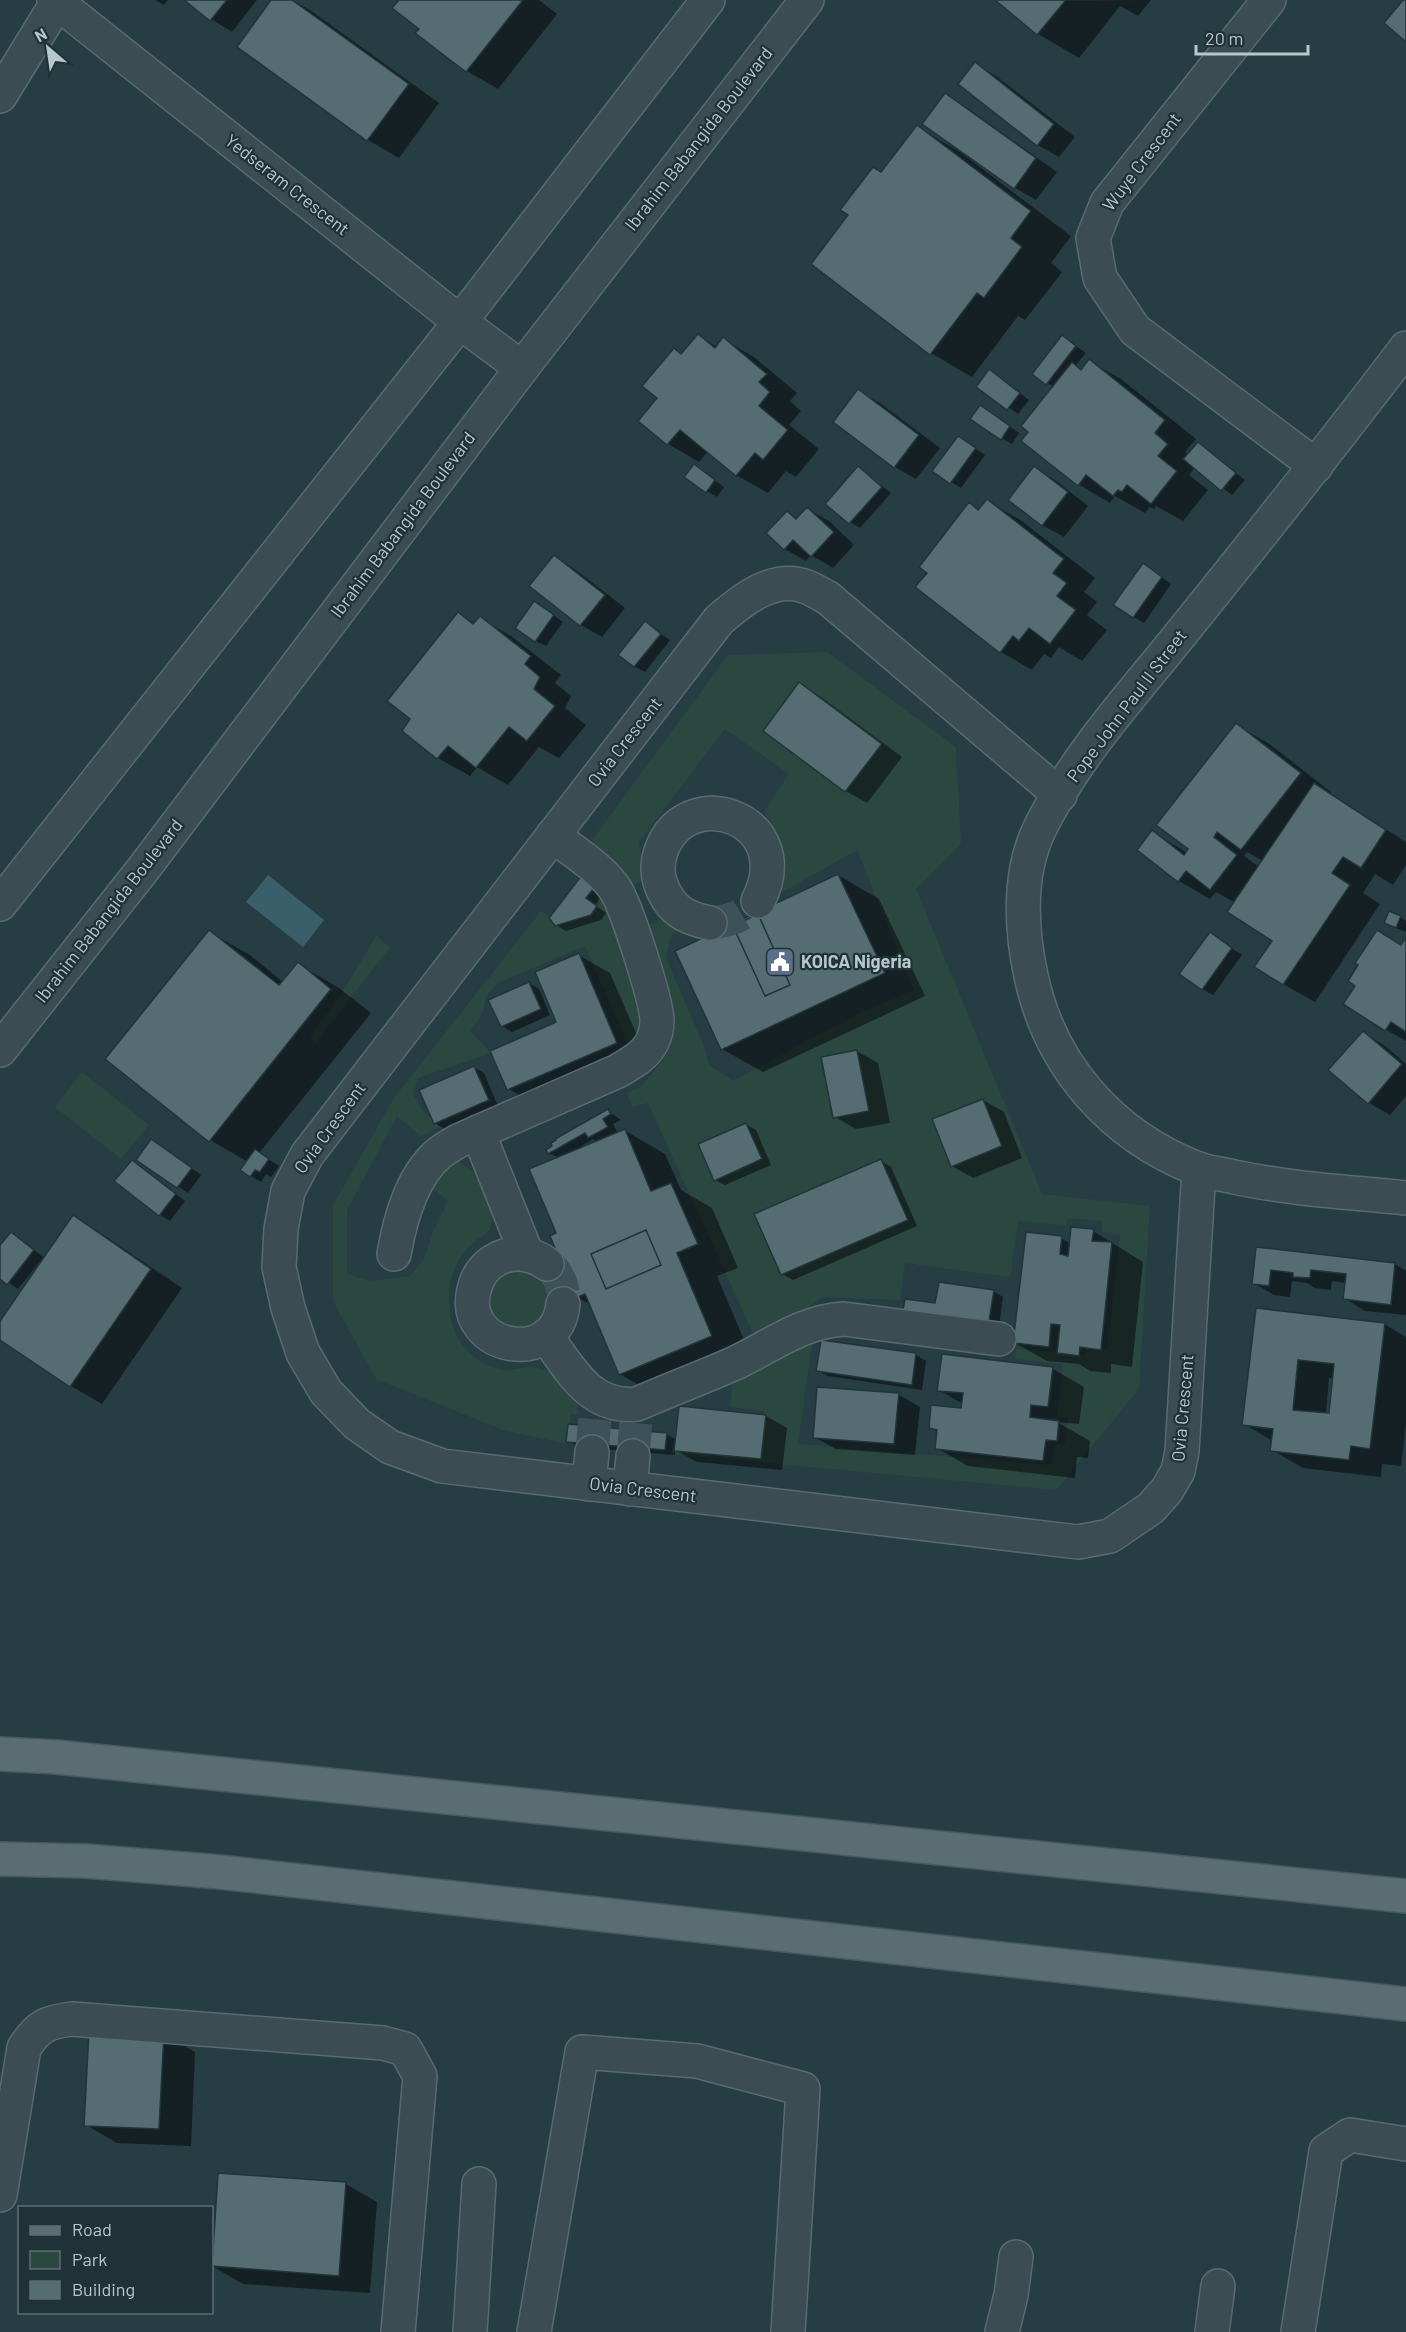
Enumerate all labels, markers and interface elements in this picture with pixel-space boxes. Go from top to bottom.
north arrow [18,18,78,78]
scale bar [1196,18,1308,56]
text: N [31,24,50,45]
text: 20 m [1205,27,1243,49]
street label: Ibrahim Babangida Boulevard [620,42,777,235]
street label: Wuye Crescent [1097,108,1185,215]
street label: Yedseram Crescent [221,129,354,240]
street label: Ibrahim Babangida Boulevard [325,427,479,622]
street label: Pope John Paul II Street [1062,625,1191,786]
street label: Ovia Crescent [582,692,666,791]
street label: Ibrahim Babangida Boulevard [30,814,187,1007]
public building icon: KOICA Nigeria [764,946,796,978]
place label: KOICA Nigeria [801,950,911,972]
street label: Ovia Crescent [289,1077,370,1177]
street label: Ovia Crescent [1166,1353,1198,1463]
street label: Ovia Crescent [588,1472,698,1506]
legend [18,2206,213,2314]
text: Road [72,2218,112,2240]
text: Park [72,2248,107,2270]
text: Building [72,2278,135,2300]

